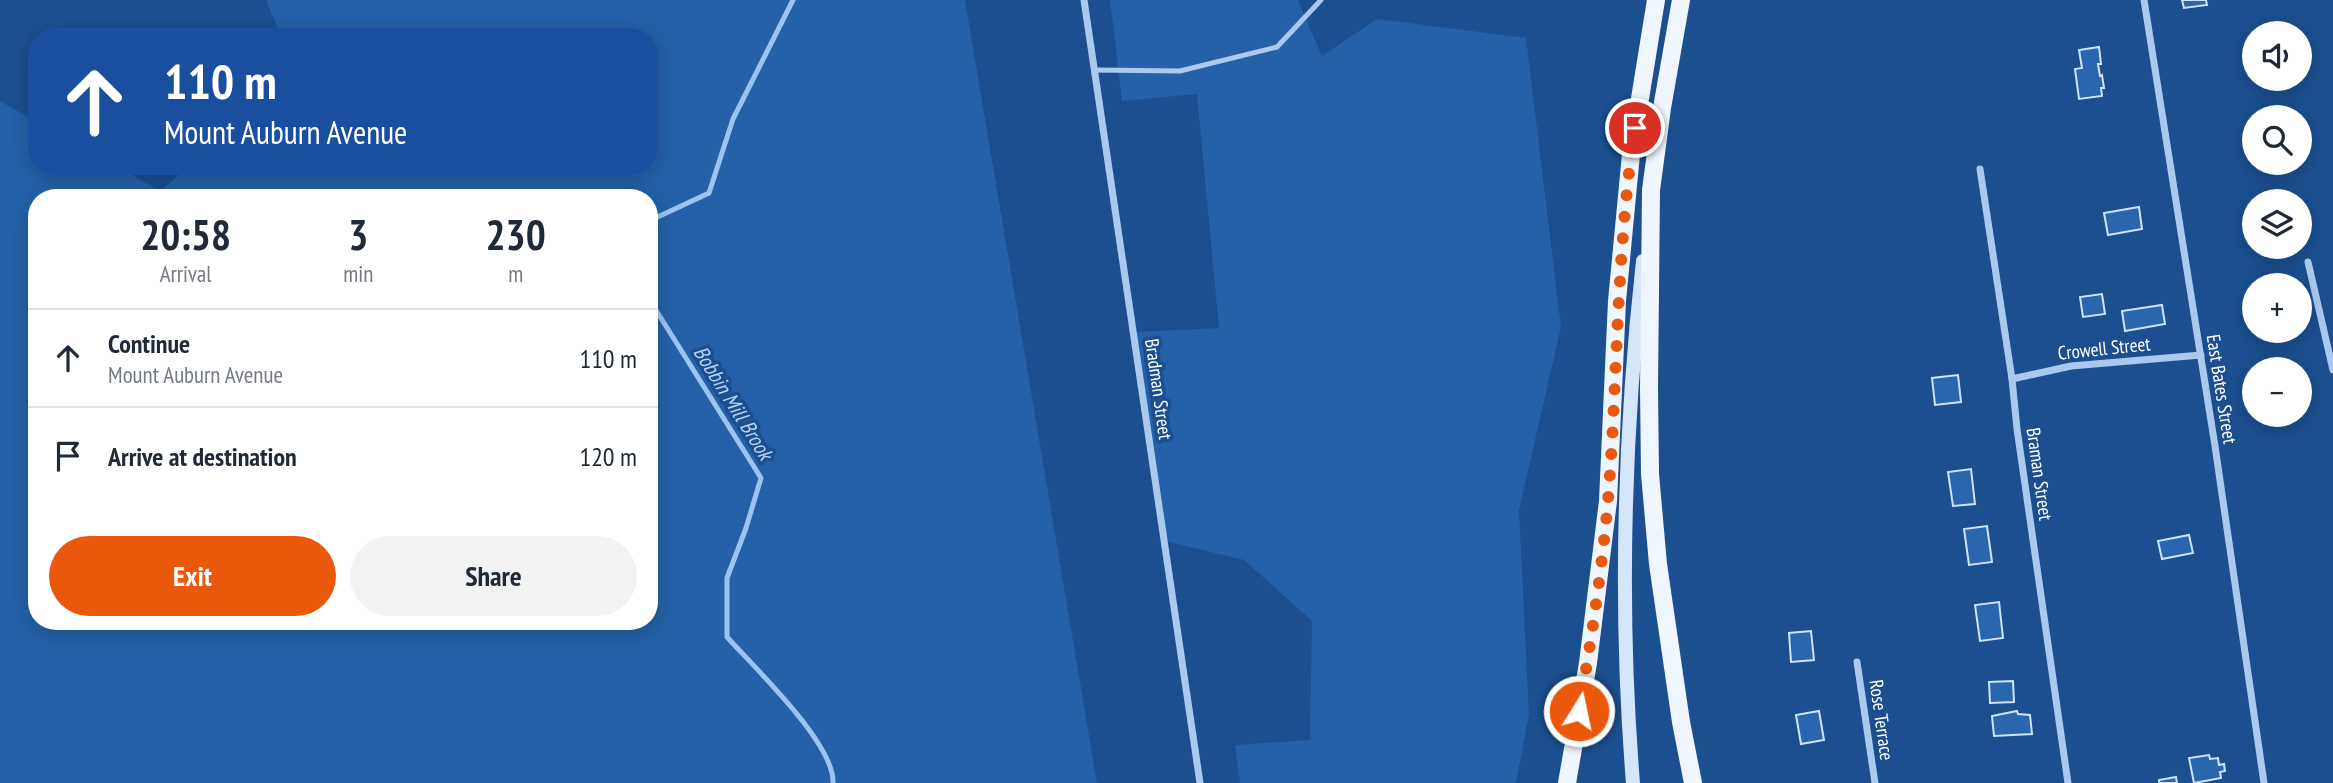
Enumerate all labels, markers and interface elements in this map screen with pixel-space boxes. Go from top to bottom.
map controls [2242,21,2312,427]
button: sound [2242,21,2312,91]
text: 110 m [164,49,277,113]
icon: ahead [49,56,140,147]
pin [1605,98,1665,158]
button: search [2242,105,2312,175]
icon: arrive [1616,109,1654,147]
text: Mount Auburn Avenue [164,111,407,153]
button: layers [2242,189,2312,259]
text: 20:58 [140,207,231,262]
text: 3 [348,207,368,262]
text: 230 [486,207,546,262]
text: Arrival [160,259,212,288]
text: min [343,259,373,288]
text: m [508,259,523,288]
button: + [2242,273,2312,343]
text: Continue [108,327,190,360]
street label: Crowell Street [2057,331,2152,365]
street label: East Bates Street [2201,332,2243,446]
street label: Bradman Street [1140,337,1178,442]
icon: ahead [49,339,87,377]
water label: Bobbin Mill Brook [688,341,781,467]
text: 110 m [579,342,637,375]
button: − [2242,357,2312,427]
text: Mount Auburn Avenue [108,360,283,389]
street label: Braman Street [2022,426,2058,523]
icon: arrive [49,437,87,475]
text: Arrive at destination [108,440,297,473]
text: 120 m [579,440,637,473]
button: Exit [49,536,336,616]
button: Share [350,536,637,616]
position arrow [1542,674,1616,748]
street label: Rose Terrace [1864,678,1900,762]

